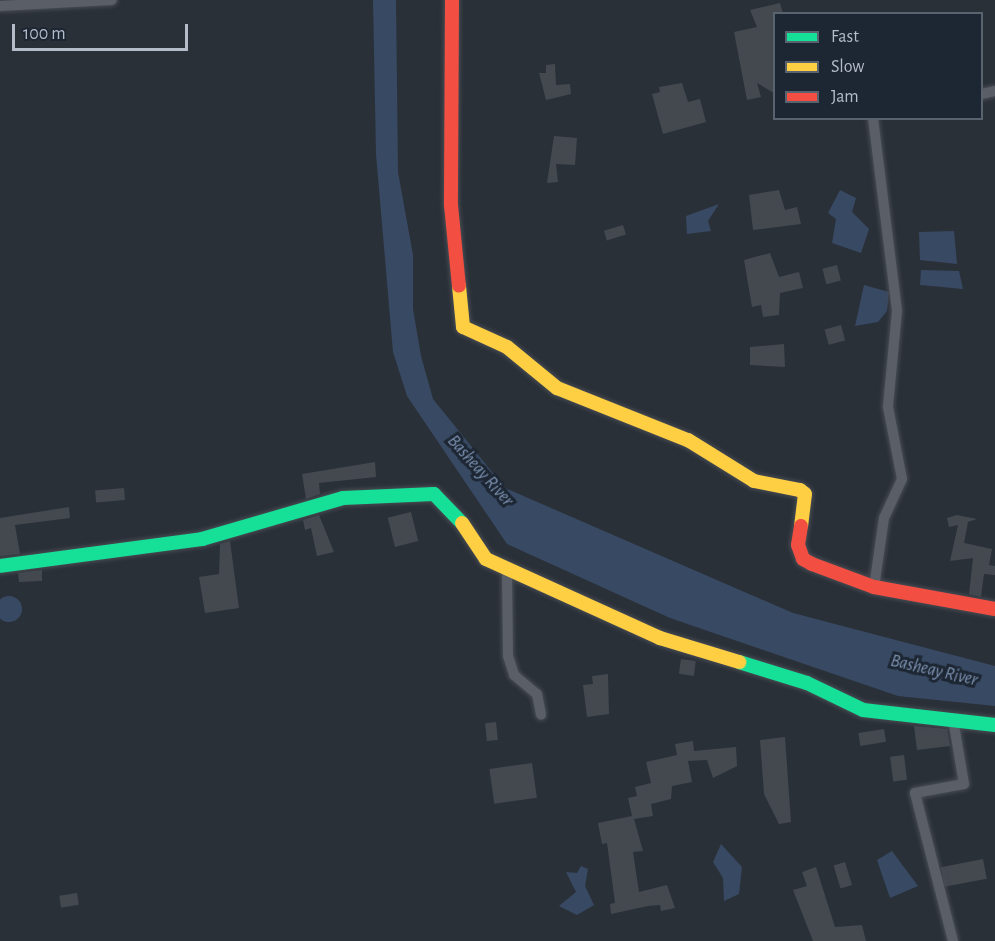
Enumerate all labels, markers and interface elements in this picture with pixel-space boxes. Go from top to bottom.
scale bar [15,12,190,50]
legend [773,12,983,120]
text: 100 m [23,25,66,43]
text: Fast [831,28,859,46]
text: Slow [831,58,864,76]
text: Jam [831,88,859,106]
water label: Basheay River [442,431,518,511]
water label: Basheay River [888,651,980,691]

